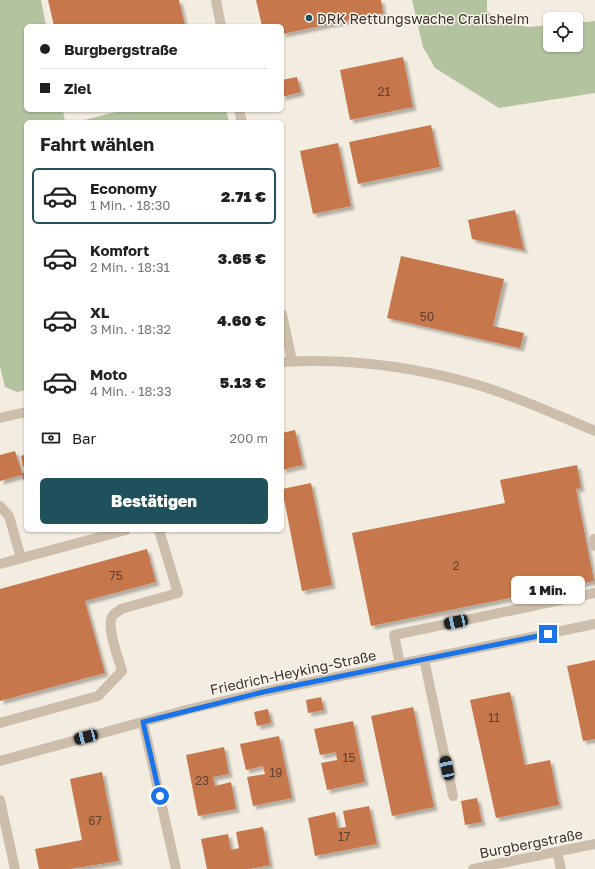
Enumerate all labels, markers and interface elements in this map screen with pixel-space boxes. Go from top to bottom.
place label: DRK Rettungswache Crailsheim [317,10,529,27]
map controls [543,12,583,52]
button: locate [543,12,583,52]
marker: DRK Rettungswache Crailsheim [304,13,314,23]
text: Burgbergstraße [64,40,178,58]
text: Ziel [64,79,91,97]
house number: 21 [378,84,391,99]
text: Fahrt wählen [40,133,154,155]
icon: car [42,178,78,214]
text: Economy [90,179,157,197]
text: 2.71 € [221,187,266,205]
text: 1 Min. · 18:30 [90,197,170,213]
icon: car [42,240,78,276]
text: Komfort [90,241,149,259]
text: 3.65 € [218,249,266,267]
text: 2 Min. · 18:31 [90,259,170,275]
icon: car [42,302,78,338]
text: XL [90,303,109,321]
house number: 50 [420,309,434,324]
text: 4.60 € [217,311,266,329]
text: 3 Min. · 18:32 [90,321,171,337]
icon: car [42,364,78,400]
text: Moto [90,365,127,383]
text: 5.13 € [220,373,266,391]
text: 4 Min. · 18:33 [90,383,171,399]
icon: cash [40,427,62,449]
text: Bar [72,429,96,447]
text: 200 m [230,430,268,446]
button: Bestätigen [40,478,268,524]
house number: 2 [453,558,460,573]
house number: 75 [109,568,123,583]
callout: 1 Min. [511,576,585,604]
text: 1 Min. [529,582,567,598]
car [443,614,469,630]
route end [539,625,557,643]
street label: Friedrich-Heyking-Straße [208,646,378,698]
house number: 11 [488,710,500,725]
car [73,728,99,746]
house number: 15 [343,750,355,765]
car [439,755,455,781]
house number: 19 [269,765,283,780]
house number: 23 [195,773,209,788]
route start [151,787,169,805]
house number: 67 [88,813,102,828]
street label: Burgbergstraße [478,825,584,861]
house number: 17 [338,829,350,844]

